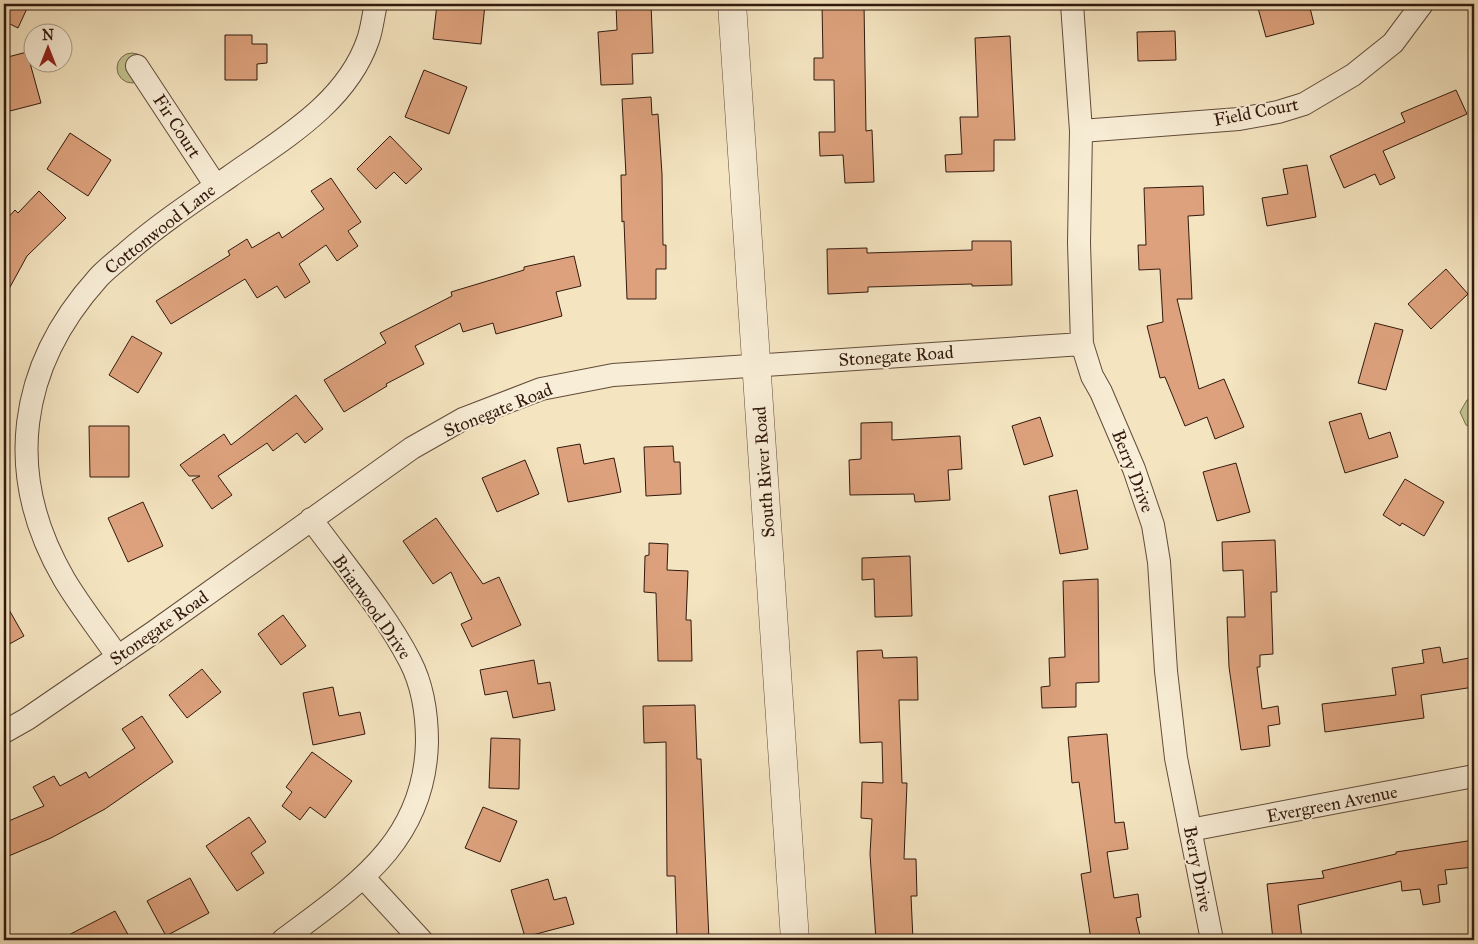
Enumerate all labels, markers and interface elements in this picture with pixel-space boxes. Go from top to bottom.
north arrow [22,22,72,72]
text: N [42,27,54,44]
street label: Fir Court [148,90,206,163]
street label: Field Court [1212,93,1301,131]
street label: Cottonwood Lane [100,179,220,279]
street label: Stonegate Road [838,341,954,372]
street label: Stonegate Road [440,378,556,443]
street label: South River Road [748,406,780,538]
street label: Berry Drive [1107,427,1159,515]
street label: Briarwood Drive [328,550,416,664]
street label: Stonegate Road [105,586,213,671]
street label: Evergreen Avenue [1265,781,1399,828]
street label: Berry Drive [1179,824,1217,914]

